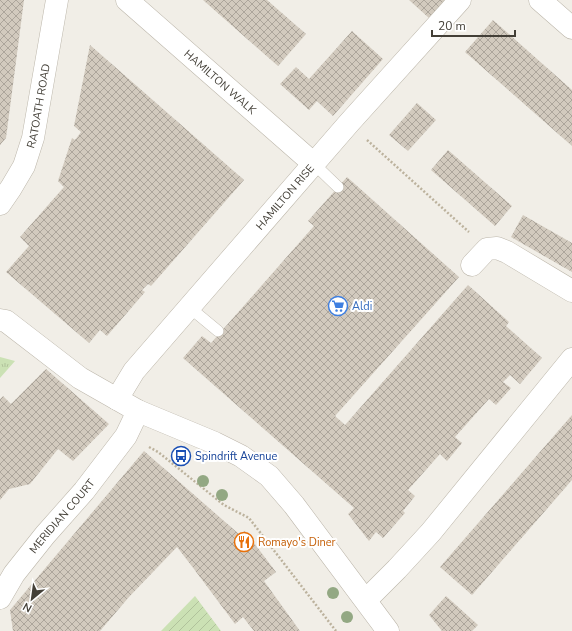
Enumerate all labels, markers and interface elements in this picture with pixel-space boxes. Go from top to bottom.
scale bar [432,12,515,38]
text: 20 m [438,18,466,34]
street label: HAMILTON WALK [181,46,260,119]
street label: RATOATH ROAD [23,62,54,150]
street label: HAMILTON RISE [253,161,318,233]
supermarket icon: Aldi [327,295,349,317]
place label: Aldi [352,299,372,314]
bus stop icon: Spindrift Avenue [170,445,192,467]
place label: Spindrift Avenue [195,449,278,464]
street label: MERIDIAN COURT [26,476,99,557]
restaurant icon: Romayo's Diner [233,531,255,553]
place label: Romayo's Diner [258,535,336,550]
north arrow [12,579,52,619]
text: N [20,599,35,616]

